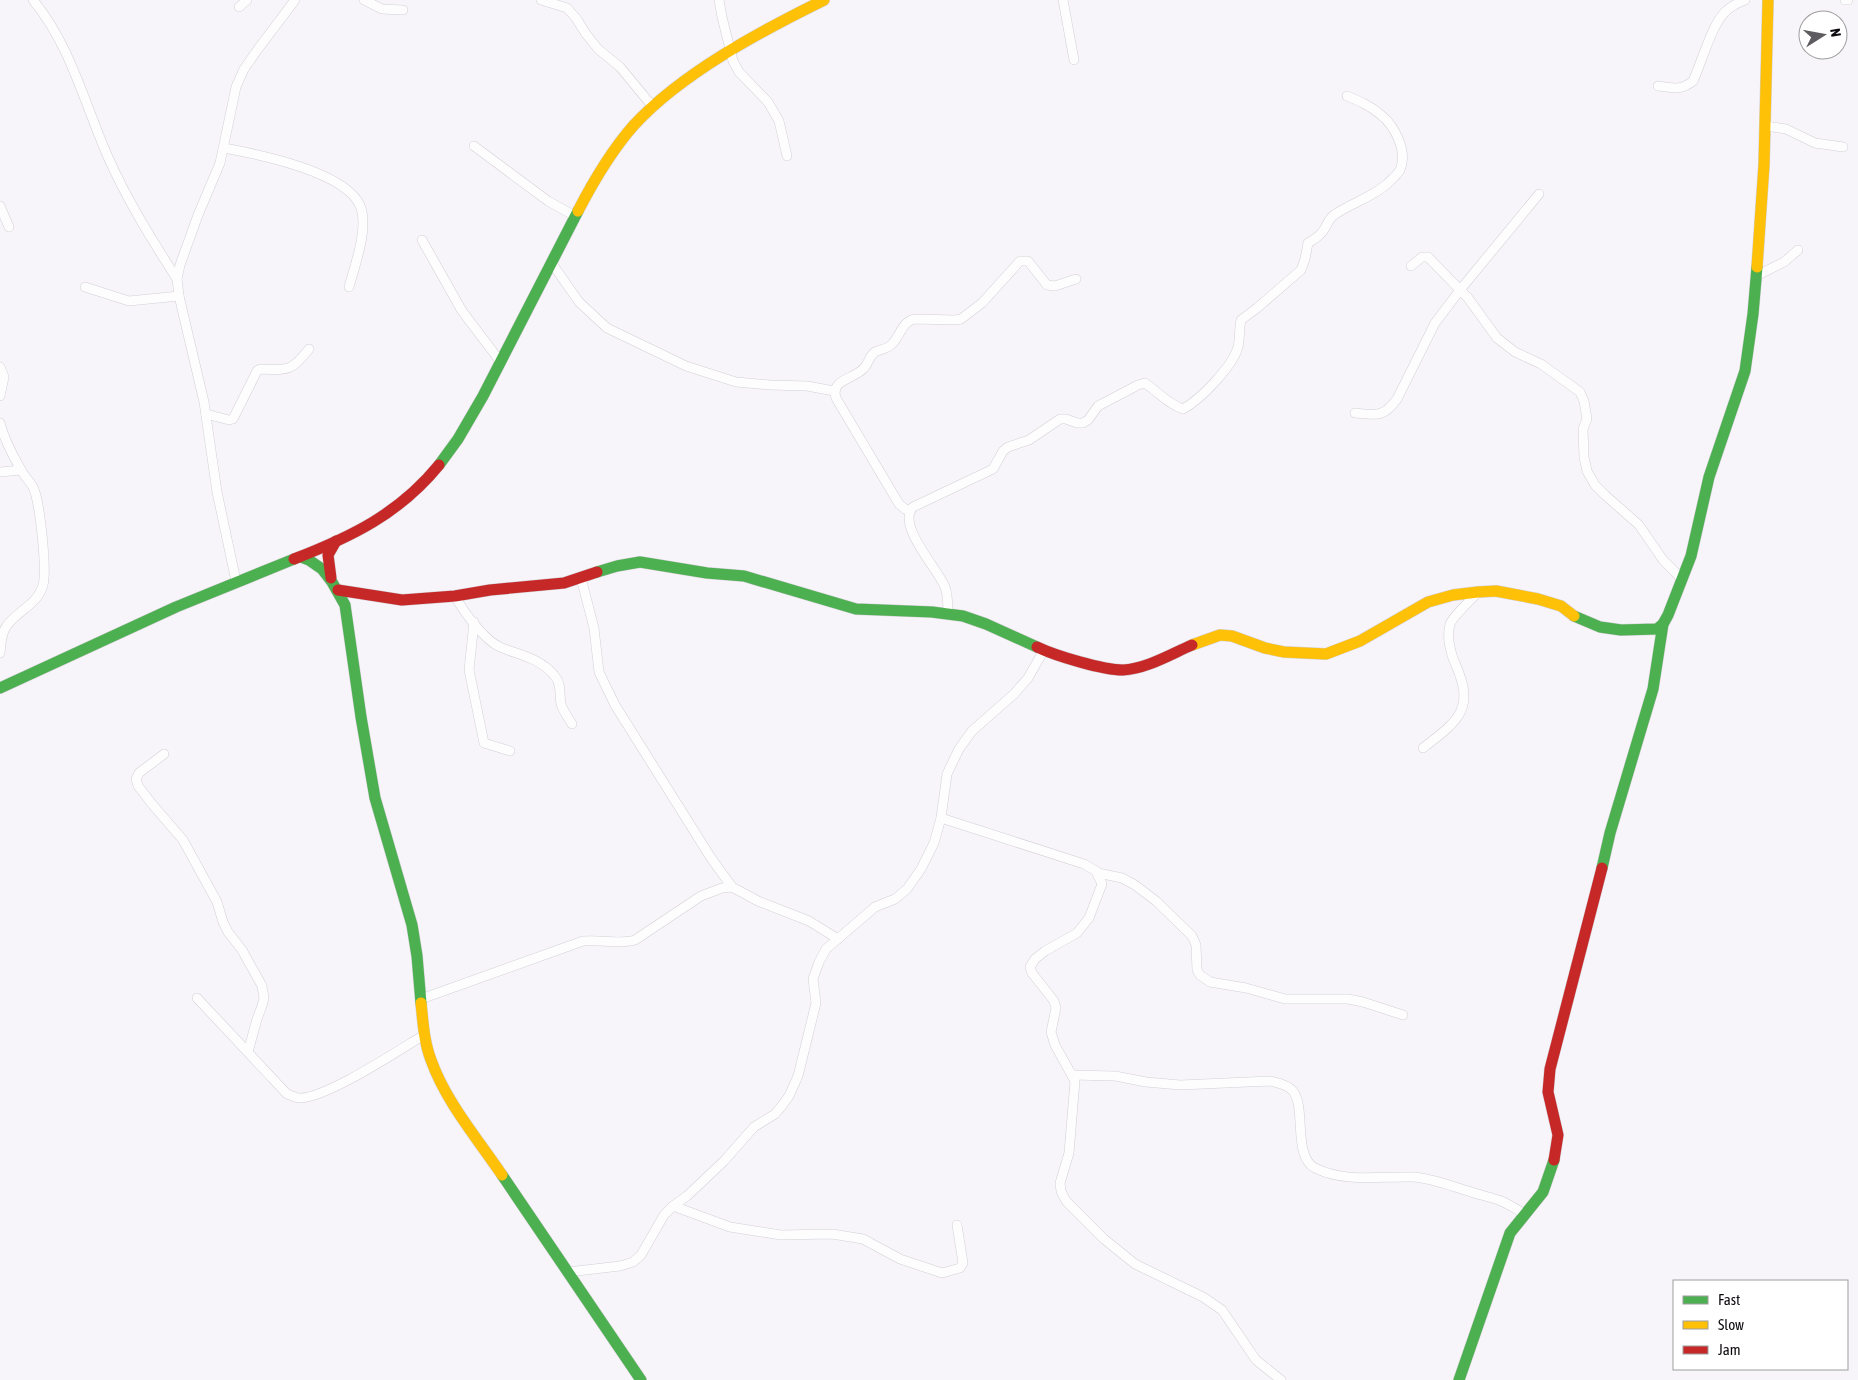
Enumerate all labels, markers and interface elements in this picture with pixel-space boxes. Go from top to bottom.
north arrow [1798,10,1848,60]
text: N [1827,27,1844,38]
legend [1673,1280,1848,1370]
text: Fast [1718,1291,1740,1308]
text: Slow [1718,1316,1744,1333]
text: Jam [1718,1341,1741,1358]

